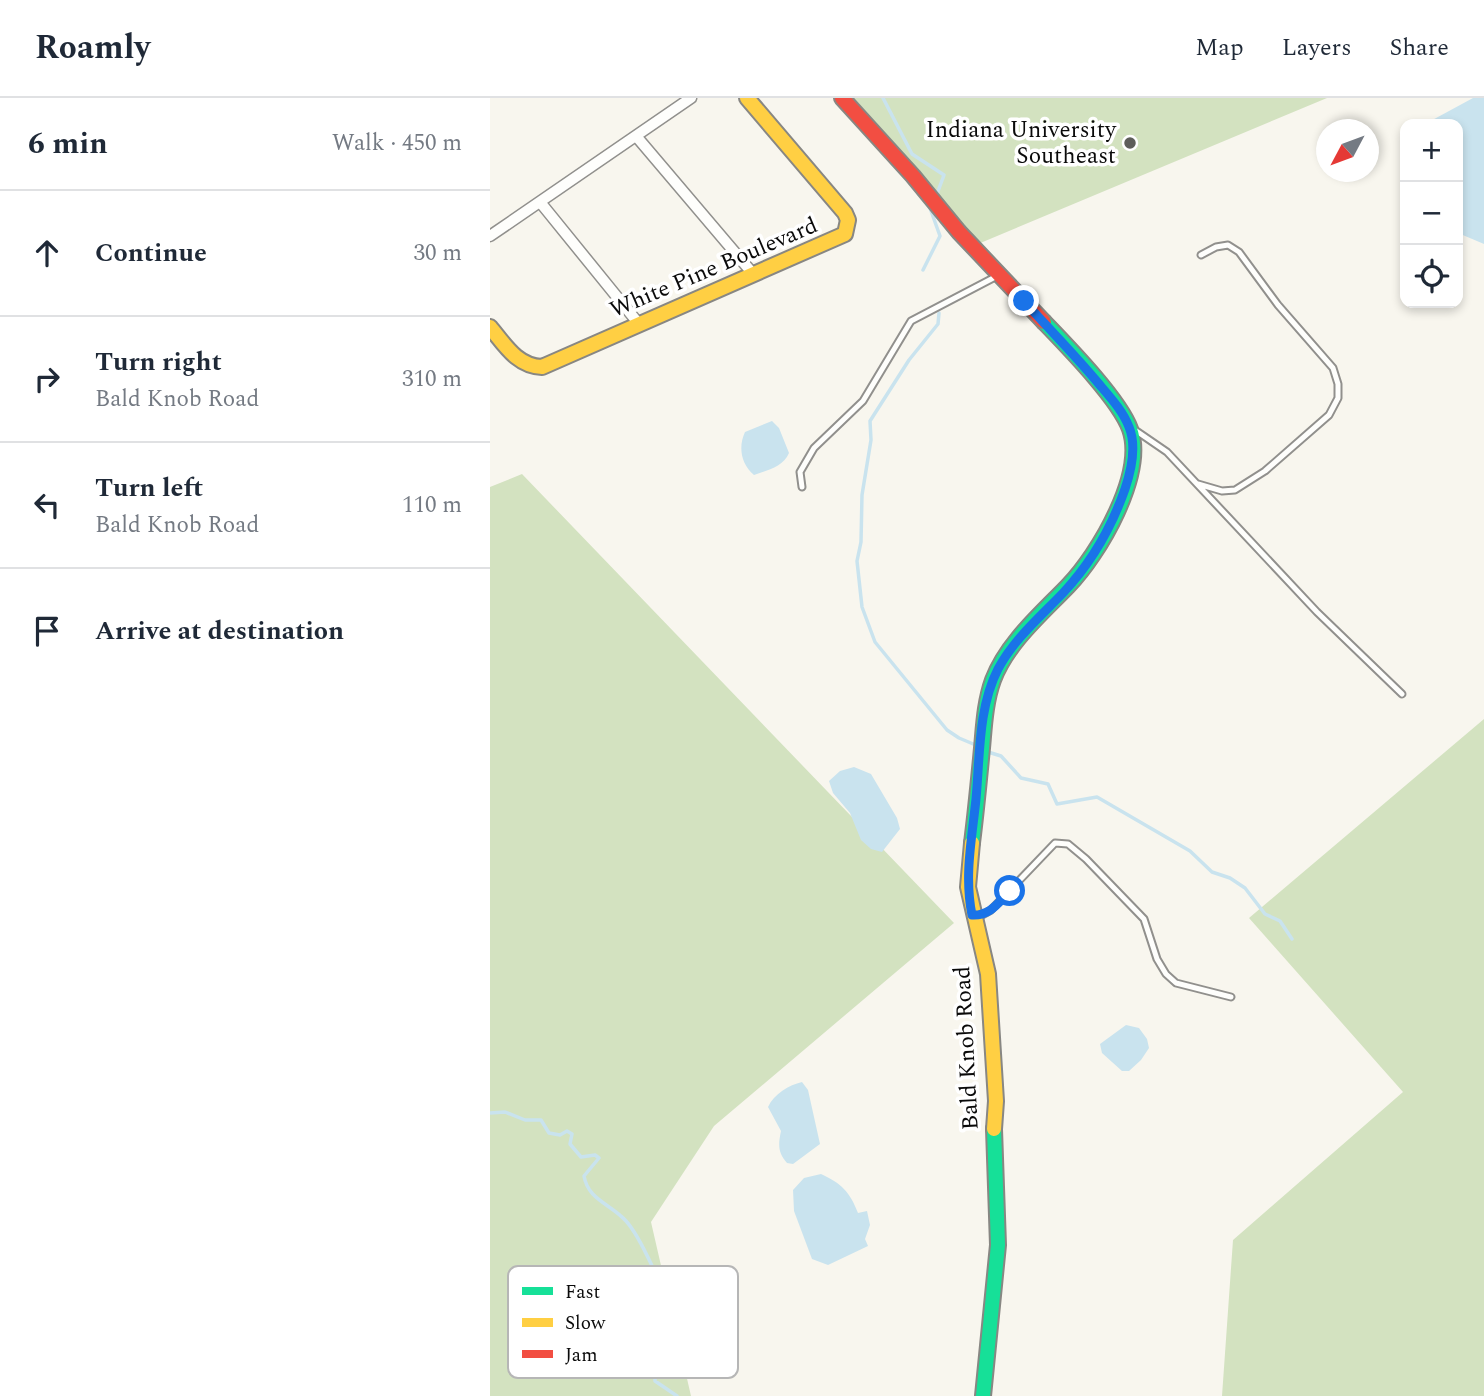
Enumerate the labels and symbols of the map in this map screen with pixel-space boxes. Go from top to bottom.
place label: Indiana University Southeast [926,113,1117,174]
north arrow [1316,119,1379,182]
marker: Indiana University Southeast [1122,135,1138,151]
street label: White Pine Boulevard [604,208,824,328]
route end [1008,285,1039,316]
route start [994,875,1025,906]
street label: Bald Knob Road [945,965,989,1131]
legend [508,1266,738,1378]
text: Fast [565,1278,601,1307]
text: Slow [565,1309,606,1338]
text: Jam [565,1341,597,1370]

